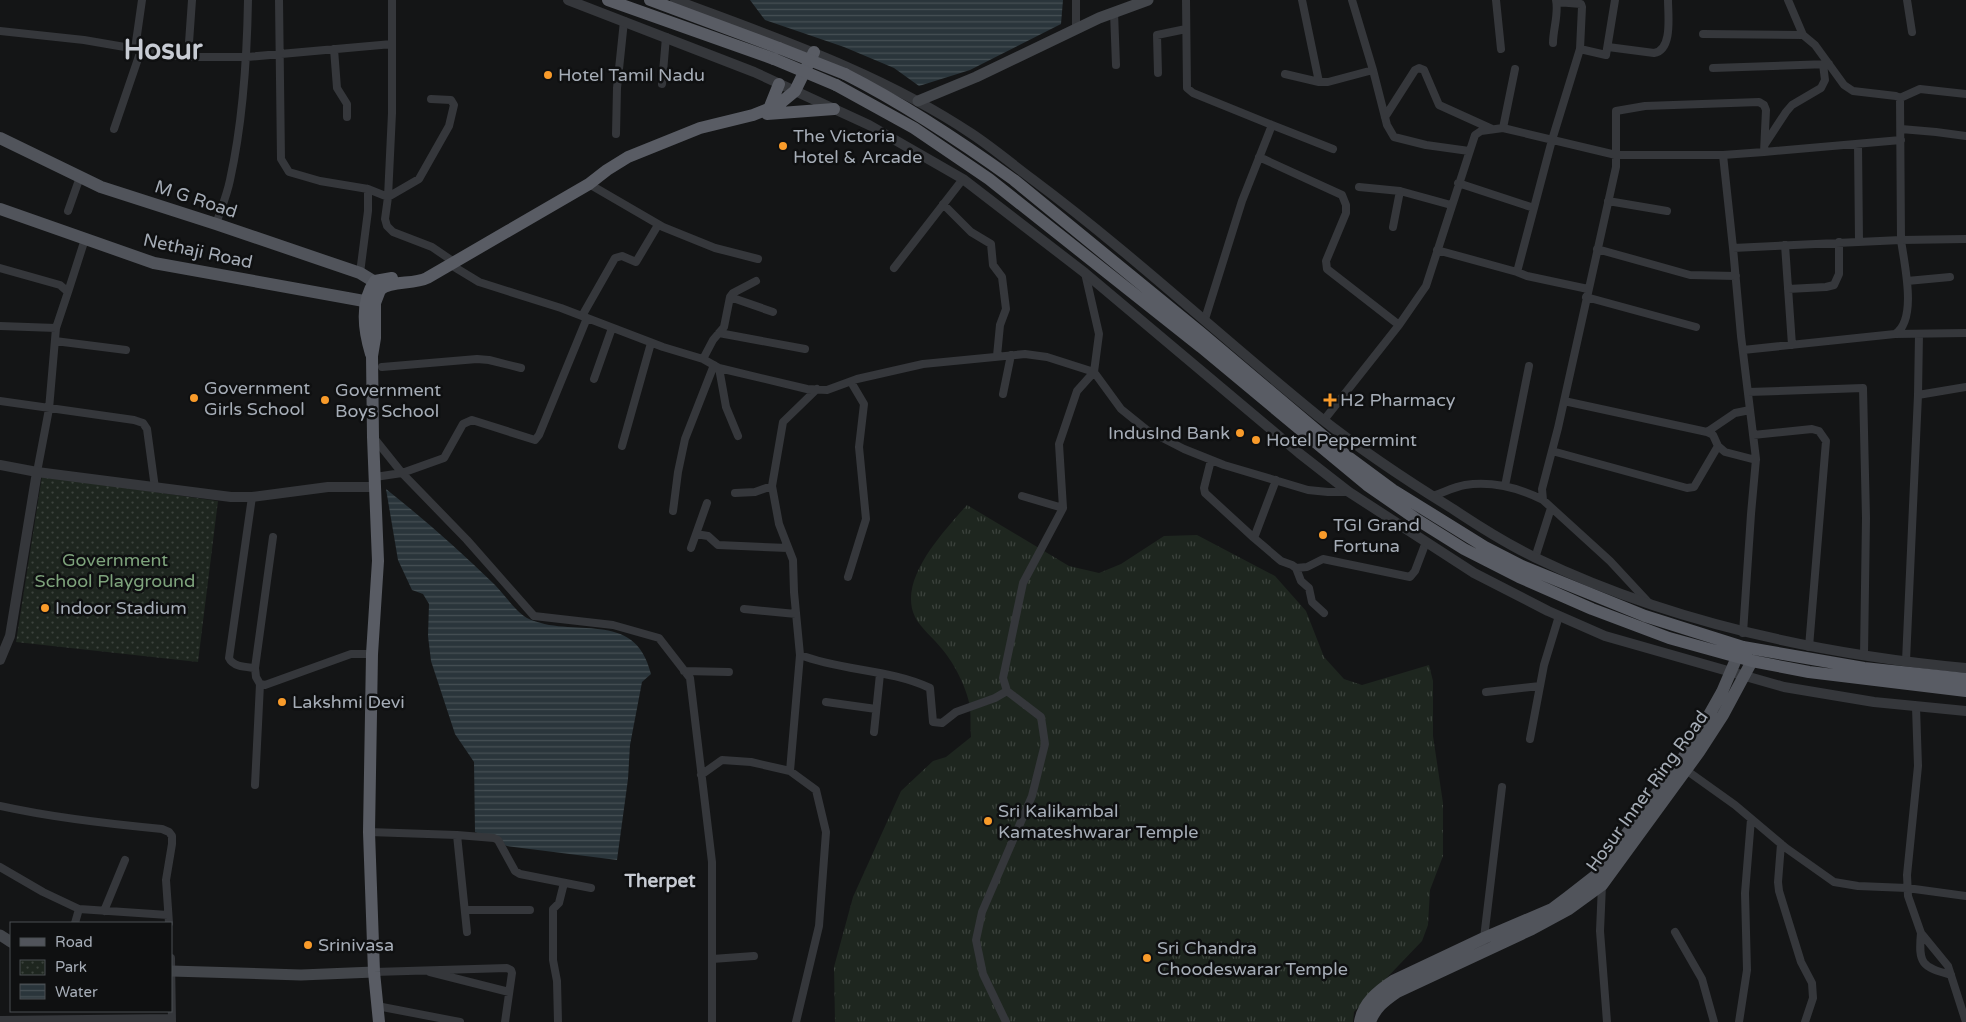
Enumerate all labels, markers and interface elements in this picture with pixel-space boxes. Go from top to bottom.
district label: Hosur [124,33,204,67]
place label: Hotel Tamil Nadu [558,64,705,86]
marker: Hotel Tamil Nadu [542,69,554,81]
place label: The Victoria Hotel & Arcade [793,125,922,168]
marker: The Victoria Hotel & Arcade [777,140,789,152]
street label: M G Road [152,175,240,223]
street label: Nethaji Road [141,229,255,273]
place label: Government Girls School [204,377,310,420]
place label: Government Boys School [335,379,441,422]
place label: H2 Pharmacy [1340,389,1456,411]
marker: Government Girls School [188,392,200,404]
marker: Government Boys School [319,394,331,406]
marker: H2 Pharmacy [1324,394,1336,406]
place label: IndusInd Bank [1108,422,1230,444]
marker: IndusInd Bank [1234,427,1246,439]
place label: Hotel Peppermint [1266,429,1417,451]
marker: Hotel Peppermint [1250,434,1262,446]
place label: TGI Grand Fortuna [1333,514,1420,557]
marker: TGI Grand Fortuna [1317,529,1329,541]
park label: Government School Playground [35,549,195,592]
place label: Indoor Stadium [55,597,187,619]
marker: Indoor Stadium [39,602,51,614]
place label: Lakshmi Devi [292,691,405,713]
marker: Lakshmi Devi [276,696,288,708]
street label: Hosur Inner Ring Road [1581,706,1713,876]
place label: Sri Kalikambal Kamateshwarar Temple [998,800,1198,843]
marker: Sri Kalikambal Kamateshwarar Temple [982,815,994,827]
district label: Therpet [623,870,696,893]
legend [10,922,172,1012]
text: Road [55,933,93,951]
place label: Srinivasa [318,934,394,956]
place label: Sri Chandra Choodeswarar Temple [1157,937,1348,980]
marker: Srinivasa [302,939,314,951]
marker: Sri Chandra Choodeswarar Temple [1141,952,1153,964]
text: Park [55,958,87,976]
text: Water [55,983,98,1001]

